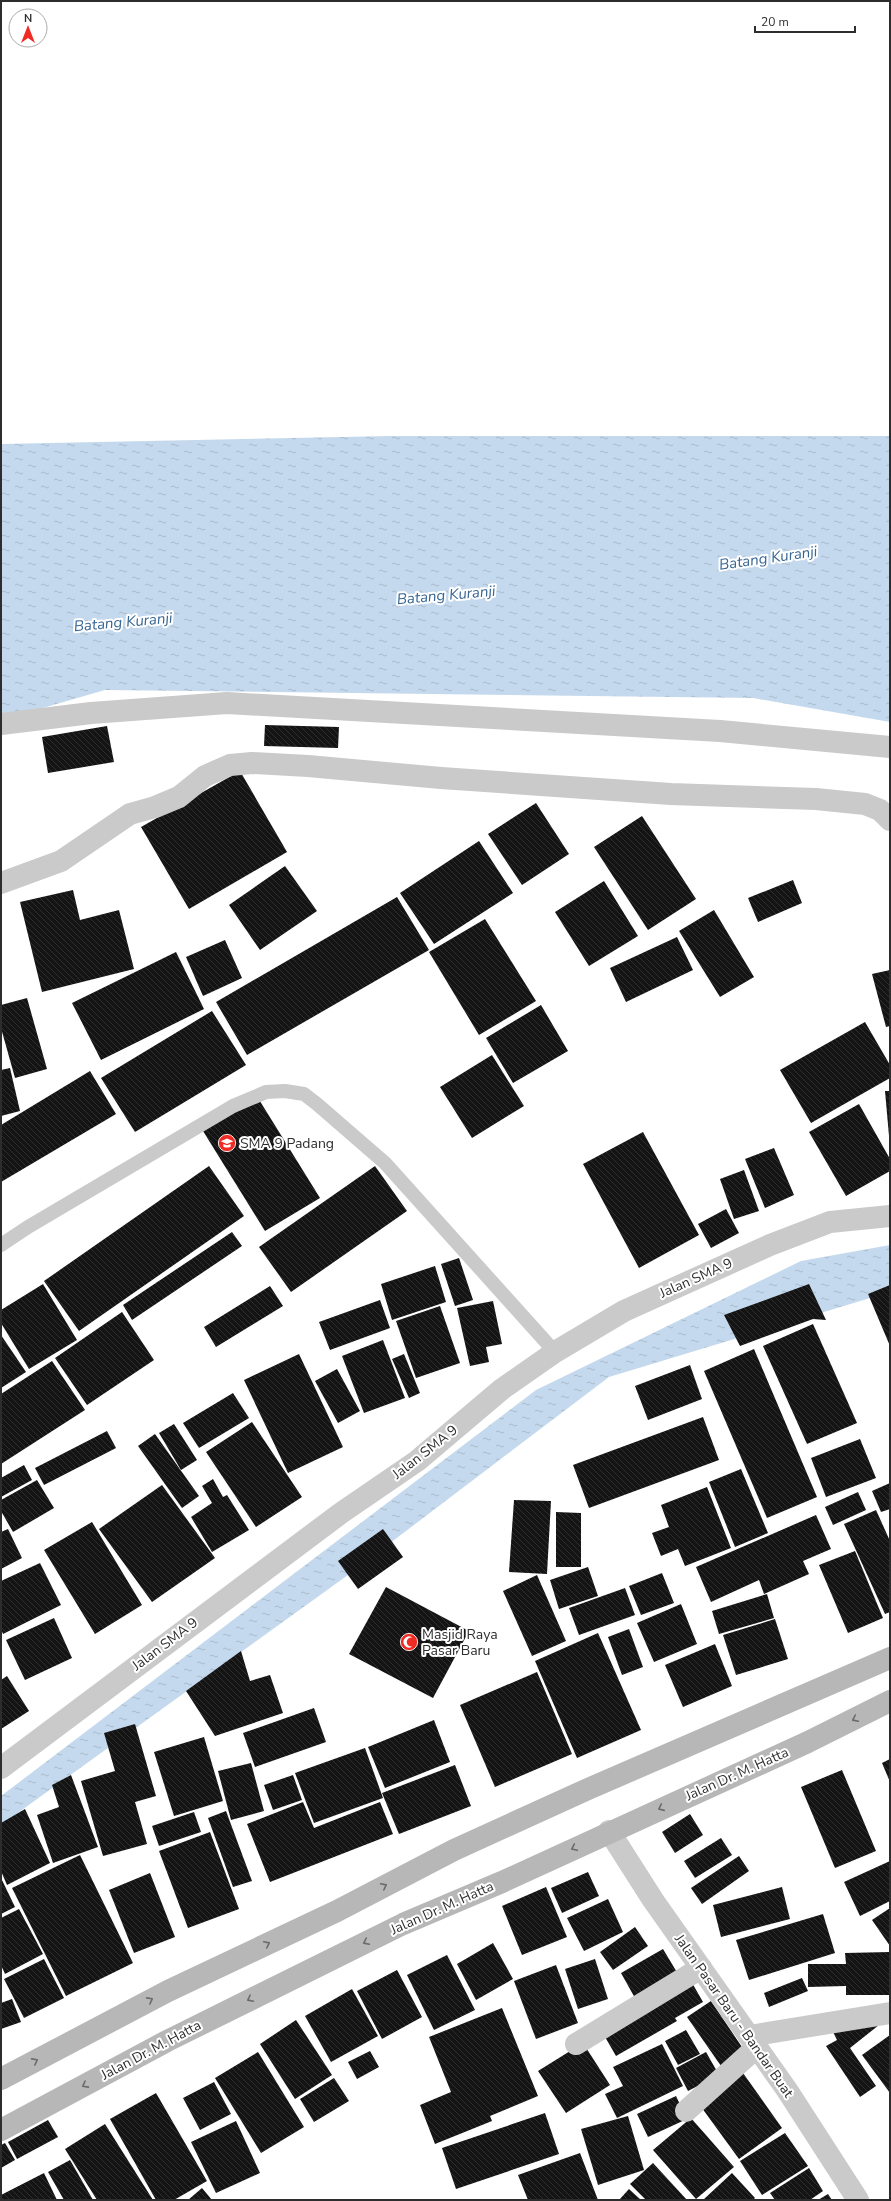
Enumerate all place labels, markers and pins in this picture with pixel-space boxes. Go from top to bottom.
school or university icon: SMA 9 Padang [217,1133,237,1153]
place label: SMA 9 Padang [240,1134,334,1153]
place label: Masjid Raya Pasar Baru [422,1625,498,1660]
mosque icon: Masjid Raya Pasar Baru [399,1632,419,1652]

